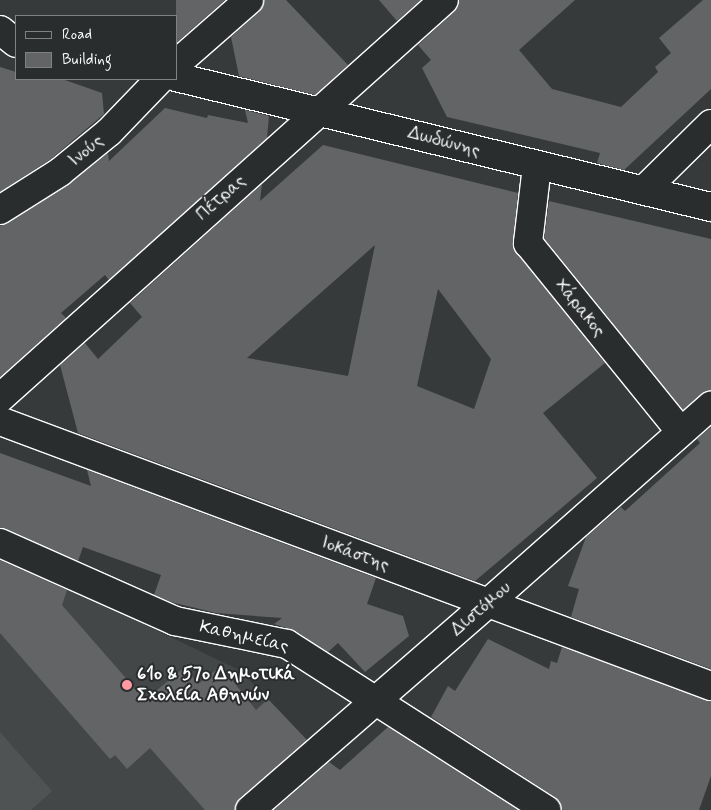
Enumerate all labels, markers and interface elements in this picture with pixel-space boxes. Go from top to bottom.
legend [15,15,178,80]
text: Road [62,25,92,45]
text: Building [62,50,112,70]
street label: Δωδώνης [406,122,482,162]
street label: Ινούς [64,130,108,172]
street label: Πέτρας [192,170,250,226]
street label: Χάρακος [550,275,610,341]
street label: Ιοκάστης [318,532,392,576]
street label: Διστόμου [447,577,515,641]
street label: Καθημείας [197,616,291,658]
place label: 61ο & 57ο Δημοτικά Σχολεία Αθηνών [137,664,295,706]
marker: 61ο & 57ο Δημοτικά Σχολεία Αθηνών [121,679,133,691]

